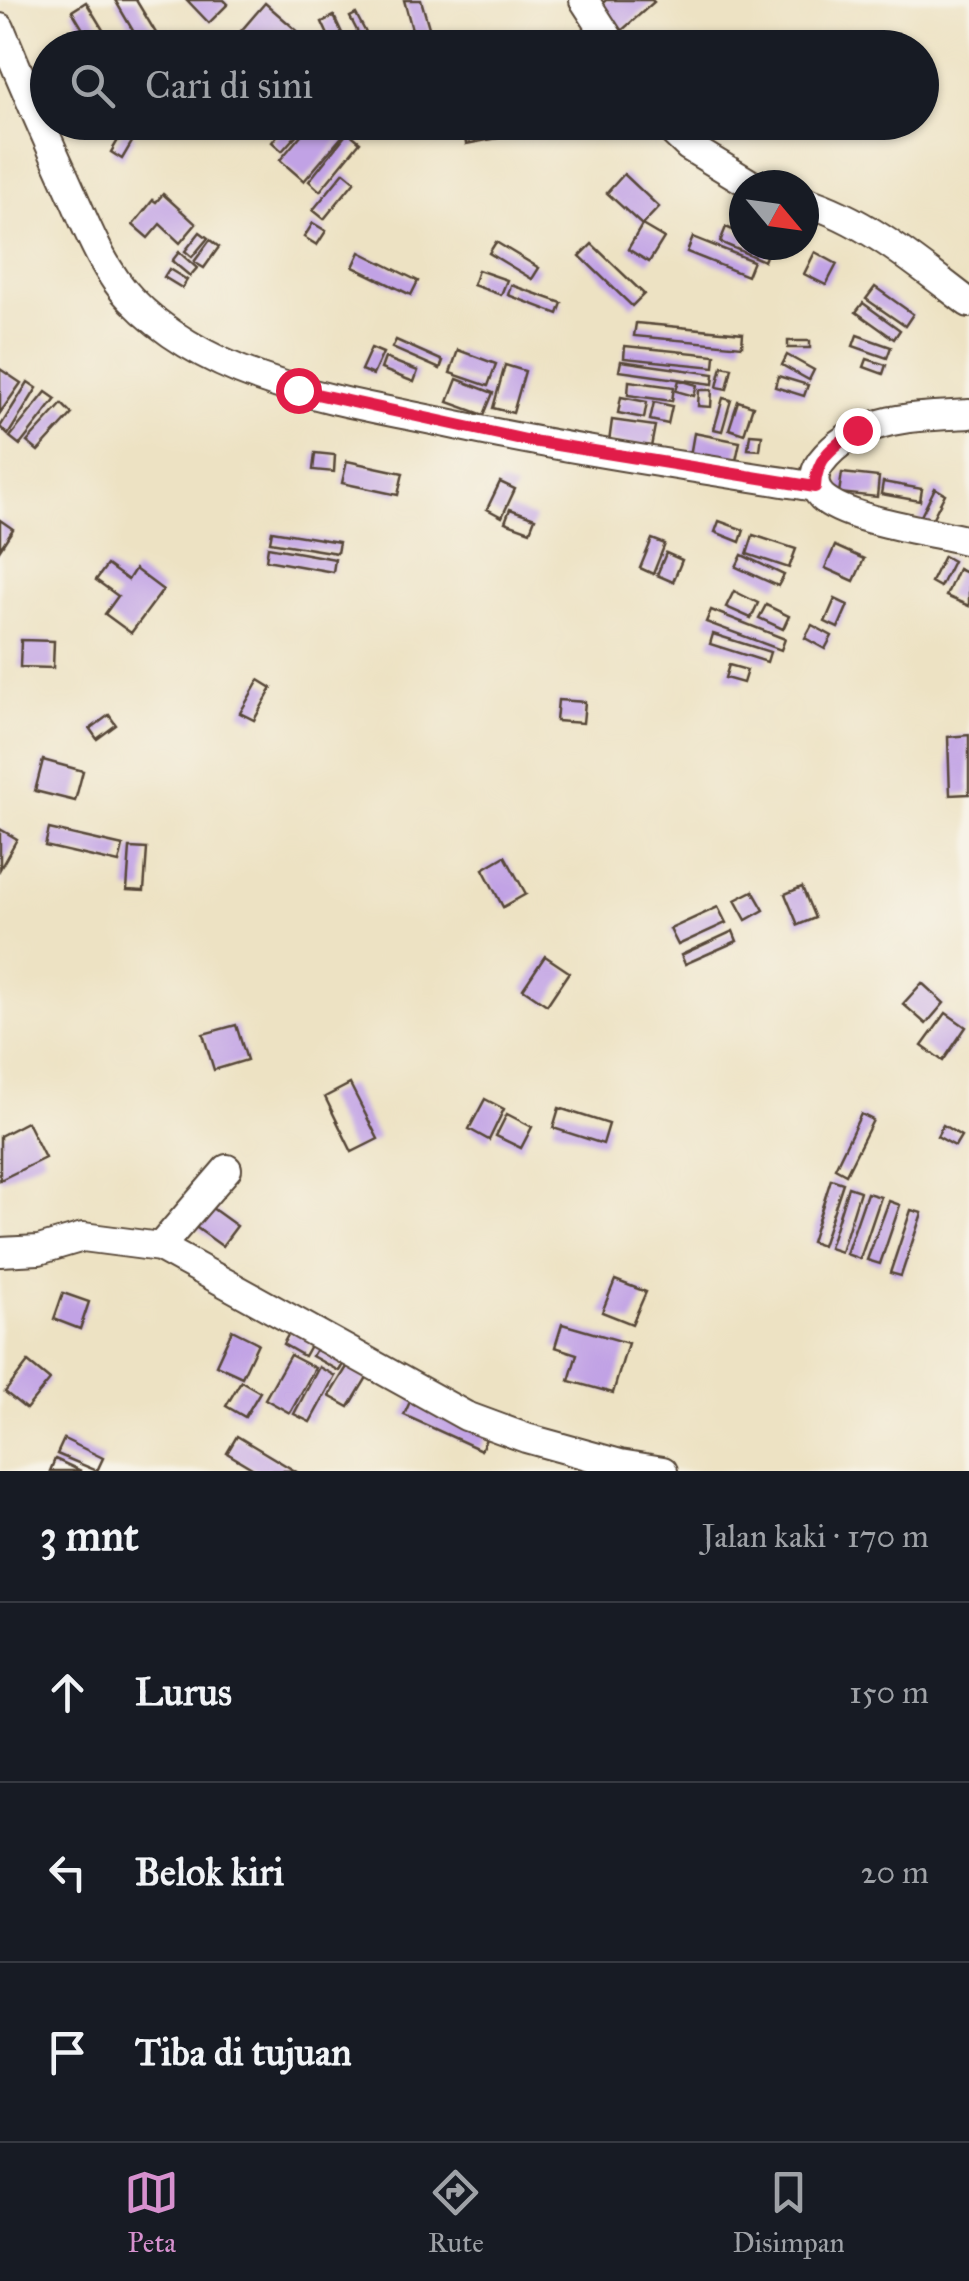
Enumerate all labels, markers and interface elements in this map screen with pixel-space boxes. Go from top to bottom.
search box [30,30,939,140]
icon: search [65,58,120,113]
text: Cari di sini [145,62,313,108]
north arrow [729,170,819,260]
route start [276,368,322,414]
route end [835,408,881,454]
text: 3 mnt [40,1510,139,1562]
text: Jalan kaki · 170 m [702,1517,929,1556]
icon: ahead [40,1665,95,1720]
text: Lurus [135,1669,232,1715]
text: 150 m [849,1673,929,1712]
icon: left [40,1845,95,1900]
text: Belok kiri [135,1849,284,1895]
text: 20 m [861,1853,929,1892]
icon: arrive [40,2025,95,2080]
text: Tiba di tujuan [135,2029,352,2075]
tab: Peta [124,2165,179,2260]
tab: Rute [428,2165,484,2260]
tab: Disimpan [732,2165,845,2260]

